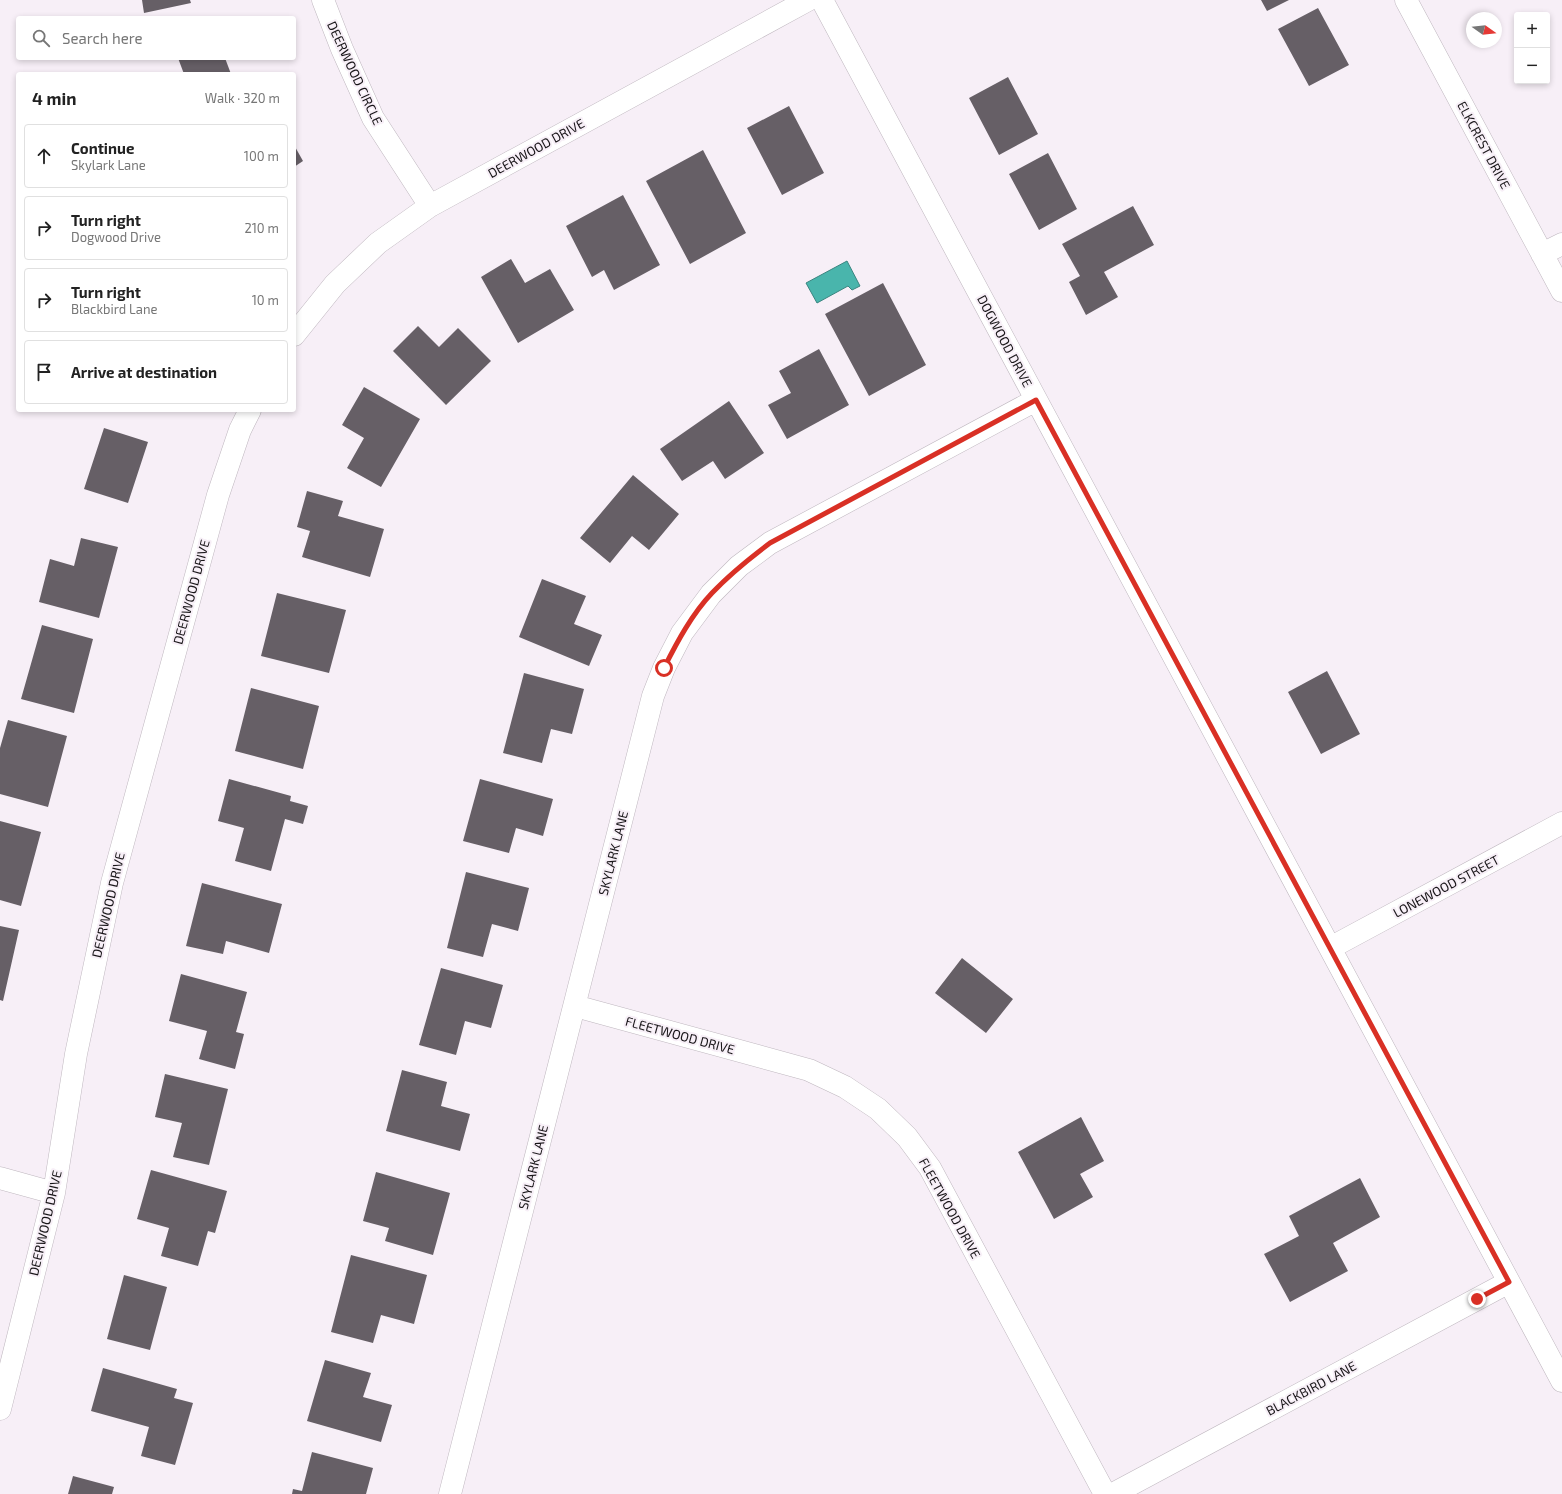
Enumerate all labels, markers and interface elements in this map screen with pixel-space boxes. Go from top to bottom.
north arrow [1466,12,1502,48]
map controls [1514,12,1550,84]
button: + [1514,12,1550,48]
search box [16,16,296,60]
street label: DEERWOOD CIRCLE [324,19,386,127]
icon: search [30,27,52,49]
text: Search here [62,29,143,47]
button: − [1514,48,1550,84]
text: 4 min [32,88,76,108]
text: Walk · 320 m [205,90,280,106]
street label: ELKCREST DRIVE [1454,99,1514,191]
street label: DEERWOOD DRIVE [485,115,587,181]
text: Continue [71,139,134,157]
icon: ahead [33,145,55,167]
text: 100 m [244,148,279,164]
text: Skylark Lane [71,157,146,173]
text: Turn right [71,211,141,229]
icon: right [33,217,55,239]
text: 210 m [244,220,279,236]
text: Dogwood Drive [71,229,161,245]
text: Turn right [71,283,141,301]
icon: right [33,289,55,311]
text: 10 m [252,292,279,308]
street label: DOGWOOD DRIVE [974,292,1036,390]
text: Blackbird Lane [71,301,157,317]
icon: arrive [33,361,55,383]
text: Arrive at destination [71,363,217,381]
street label: DEERWOOD DRIVE [169,538,213,646]
route start [655,659,673,677]
street label: SKYLARK LANE [595,809,631,897]
street label: DEERWOOD DRIVE [88,851,128,959]
street label: LONEWOOD STREET [1390,851,1502,921]
street label: FLEETWOOD DRIVE [624,1013,736,1057]
street label: SKYLARK LANE [515,1123,551,1211]
street label: FLEETWOOD DRIVE [916,1155,984,1261]
street label: DEERWOOD DRIVE [25,1169,65,1277]
route end [1468,1290,1486,1308]
street label: BLACKBIRD LANE [1263,1357,1359,1419]

